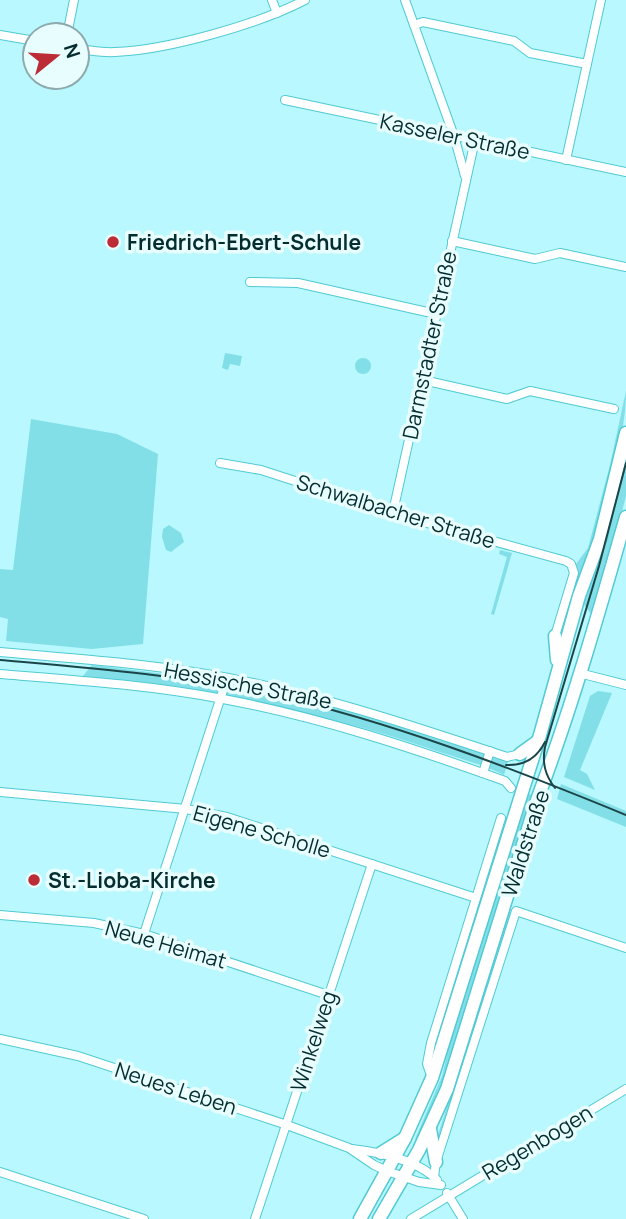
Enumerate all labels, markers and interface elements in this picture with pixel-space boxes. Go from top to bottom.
north arrow [21,21,91,91]
text: N [58,40,87,61]
street label: Kasseler Straße [378,106,532,166]
place label: Friedrich-Ebert-Schule [127,228,361,256]
marker: Friedrich-Ebert-Schule [105,234,121,250]
street label: Darmstadter Straße [395,248,463,442]
street label: Schwalbacher Straße [293,467,499,555]
street label: Hessische Straße [162,655,334,715]
street label: Waldstraße [495,786,555,900]
street label: Eigene Scholle [190,798,334,864]
place label: St.-Lioba-Kirche [48,866,216,894]
marker: St.-Lioba-Kirche [26,872,42,888]
street label: Neue Heimat [102,913,230,975]
street label: Winkelweg [284,987,342,1095]
street label: Neues Leben [112,1055,240,1121]
street label: Regenbogen [477,1098,597,1186]

